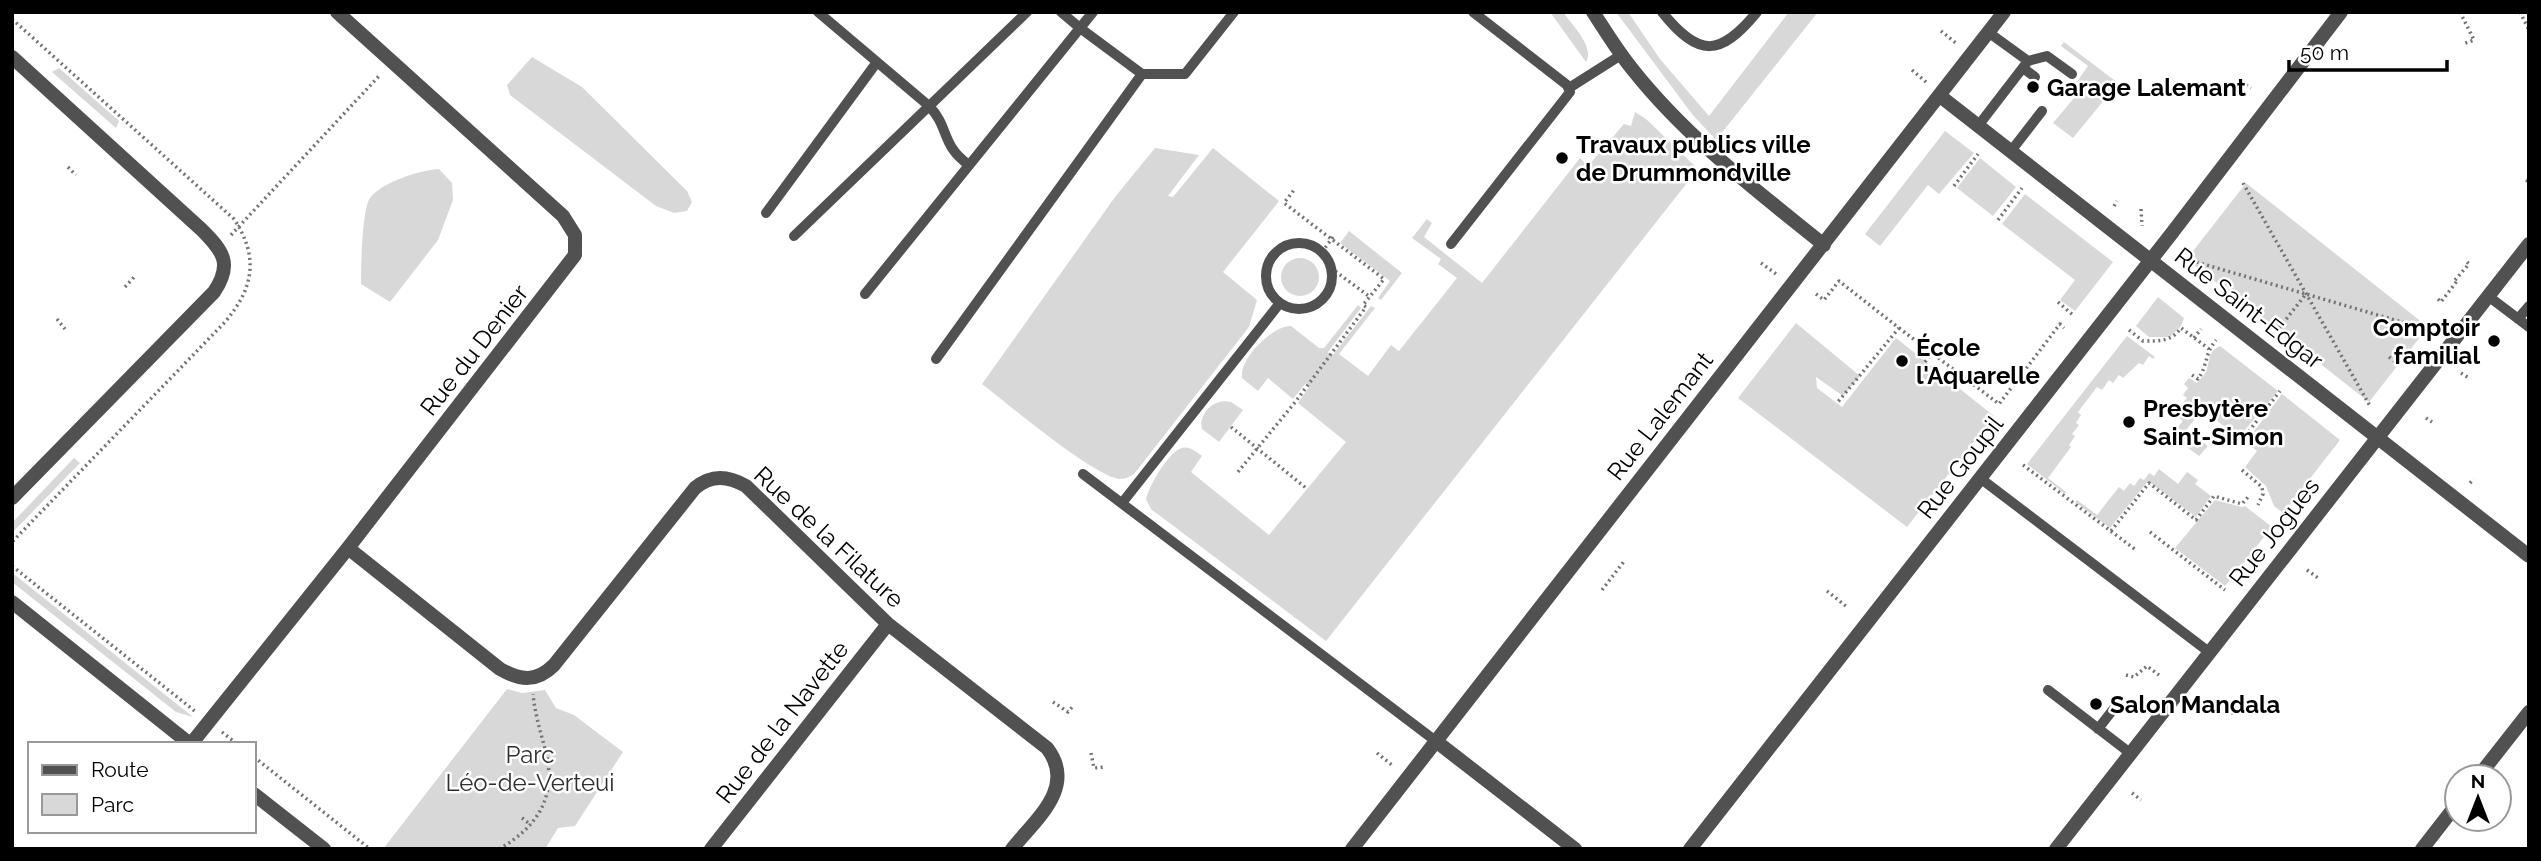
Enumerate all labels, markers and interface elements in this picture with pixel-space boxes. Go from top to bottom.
scale bar [2289,28,2446,72]
text: 50 m [2300,40,2349,65]
place label: Garage Lalemant [2047,73,2246,102]
marker: Garage Lalemant [2025,79,2041,95]
place label: Travaux publics ville de Drummondville [1576,130,1811,187]
marker: Travaux publics ville de Drummondville [1554,150,1570,166]
street label: Rue Saint-Edgar [2169,241,2329,375]
street label: Rue du Denier [414,278,534,421]
place label: Comptoir familial [2373,313,2480,370]
place label: École l'Aquarelle [1916,333,2040,390]
marker: Comptoir familial [2486,333,2502,349]
street label: Rue Lalemant [1601,346,1719,486]
marker: École l'Aquarelle [1894,353,1910,369]
place label: Presbytère Saint-Simon [2143,394,2283,451]
street label: Rue Goupil [1911,410,2009,524]
marker: Presbytère Saint-Simon [2121,414,2137,430]
street label: Rue de la Filature [748,460,910,614]
street label: Rue Jogues [2223,472,2325,592]
street label: Rue de la Navette [710,635,854,809]
place label: Salon Mandala [2110,690,2281,719]
marker: Salon Mandala [2088,696,2104,712]
park label: Parc Léo-de-Verteui [445,740,615,797]
legend [28,742,256,833]
text: Route [91,757,149,782]
north arrow [2443,763,2513,833]
text: N [2471,770,2485,792]
text: Parc [91,792,134,817]

